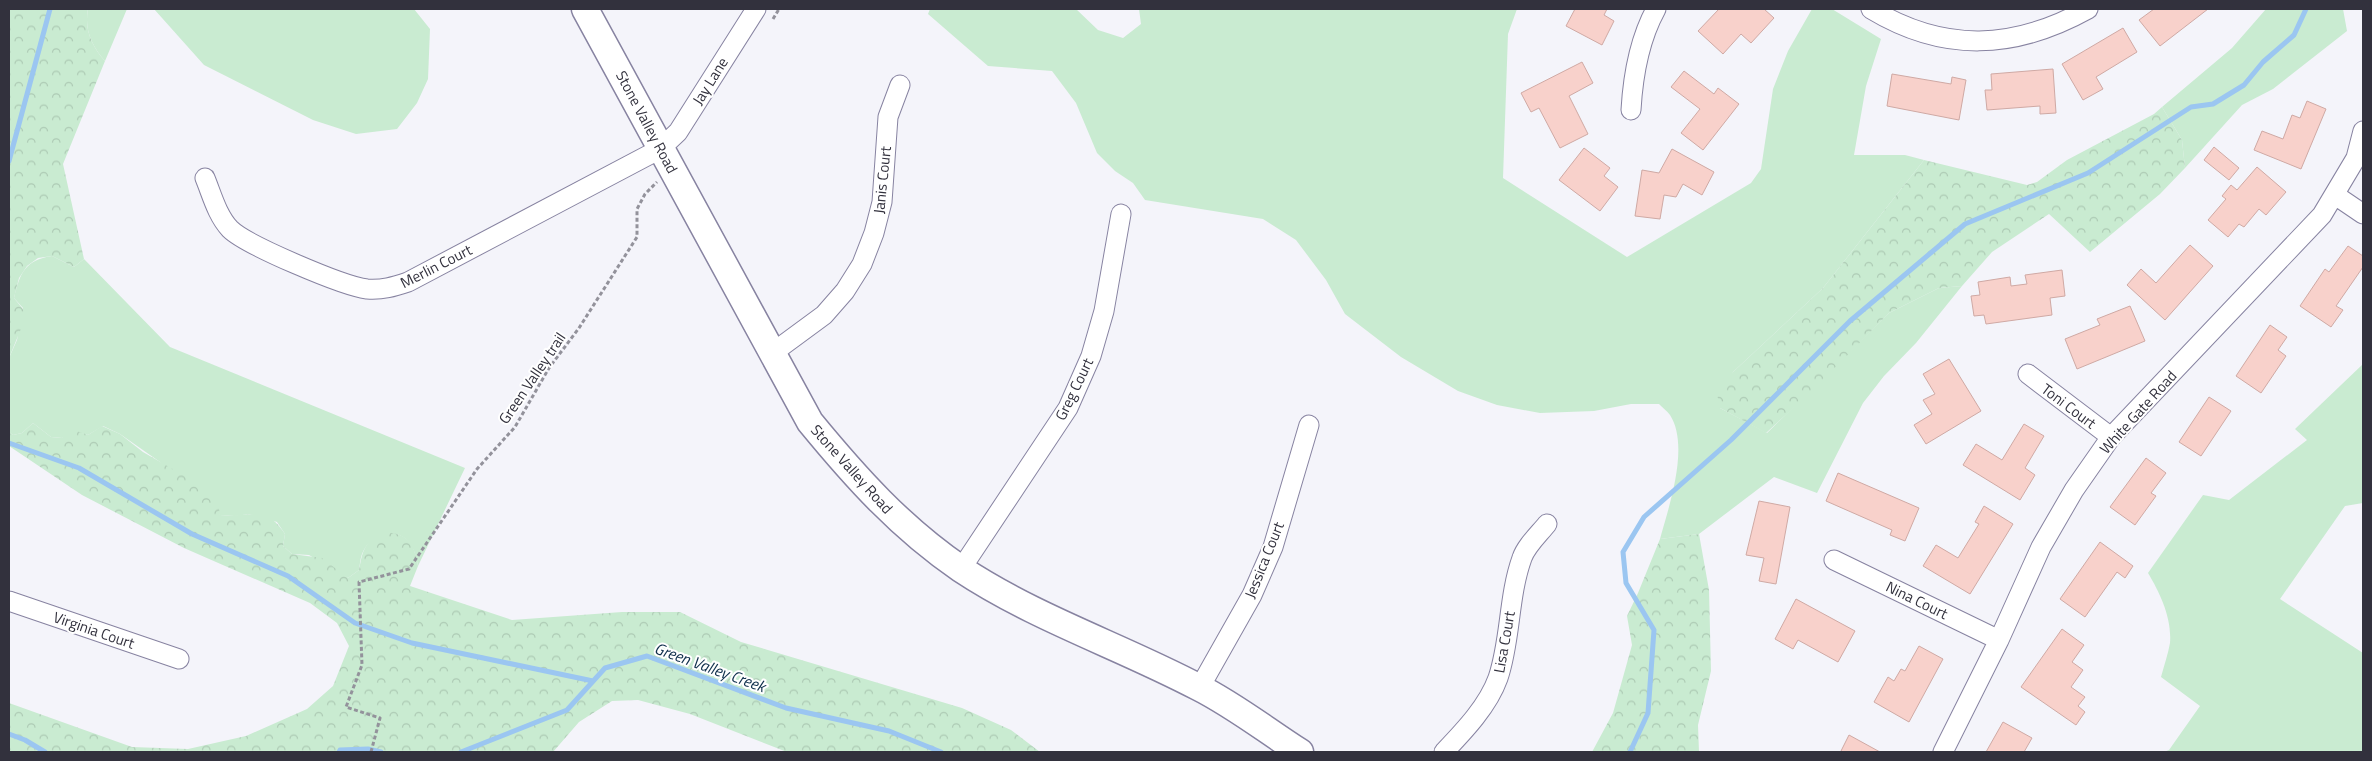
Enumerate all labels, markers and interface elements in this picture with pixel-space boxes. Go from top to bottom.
street label: Jay Lane [686,53,734,109]
street label: Stone Valley Road [610,67,684,177]
street label: Janis Court [867,144,897,215]
street label: Merlin Court [396,238,477,294]
street label: Green Valley trail [493,328,571,428]
street label: Greg Court [1049,353,1099,424]
street label: White Gate Road [2094,365,2182,459]
street label: Toni Court [2037,378,2102,435]
street label: Stone Valley Road [806,419,898,519]
street label: Jessica Court [1238,518,1290,602]
street label: Nina Court [1882,575,1953,625]
street label: Virginia Court [50,605,138,655]
street label: Lisa Court [1487,608,1521,675]
water label: Green Valley Creek [651,636,770,699]

